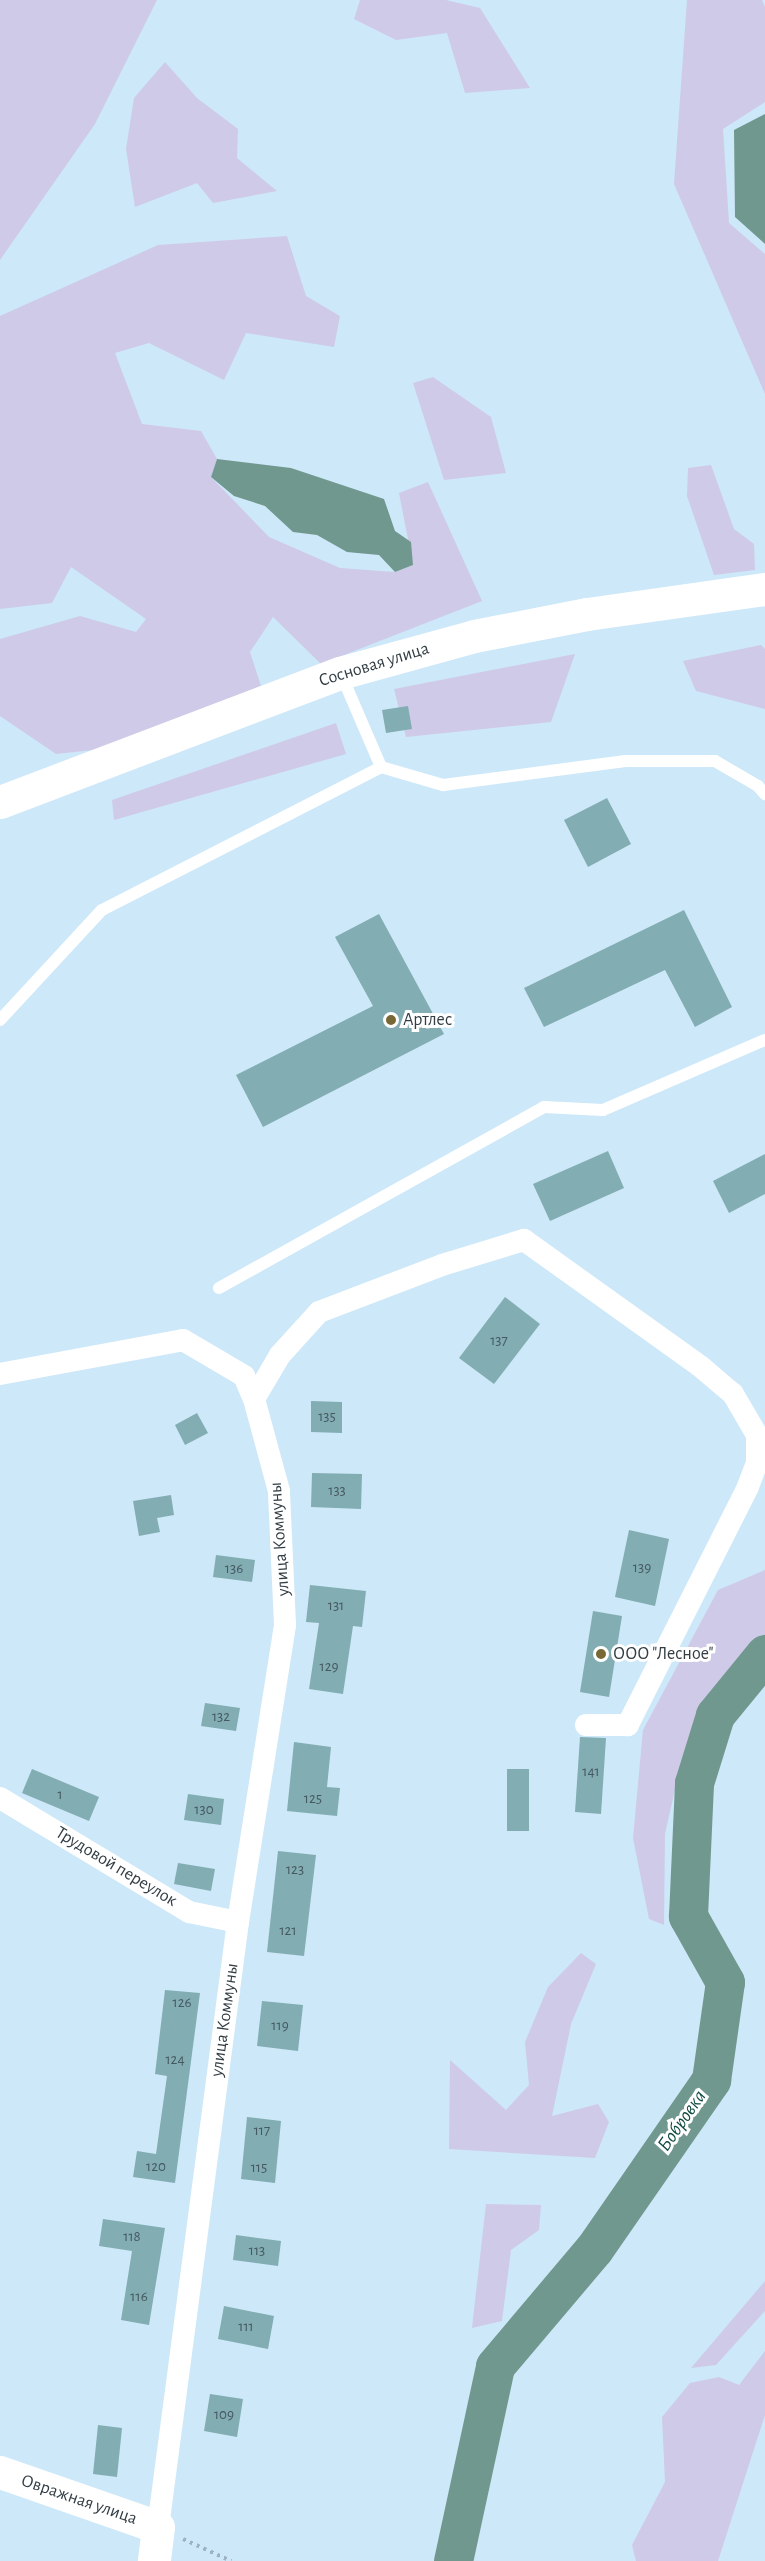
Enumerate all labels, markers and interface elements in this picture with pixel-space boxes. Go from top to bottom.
street label: Сосновая улица [316,638,432,692]
place label: Артлес [403,1009,452,1031]
marker: Артлес [384,1013,398,1027]
house number: 137 [490,1332,508,1350]
house number: 135 [318,1408,336,1426]
street label: улица Коммуны [265,1481,295,1597]
house number: 133 [328,1482,346,1500]
house number: 139 [633,1559,651,1577]
house number: 136 [225,1560,243,1578]
house number: 131 [328,1597,344,1615]
place label: ООО "Лесное" [613,1643,714,1665]
marker: ООО "Лесное" [594,1647,608,1661]
house number: 129 [319,1658,339,1676]
house number: 132 [212,1708,230,1726]
house number: 141 [582,1763,600,1781]
house number: 1 [57,1786,63,1804]
house number: 125 [304,1790,322,1808]
house number: 130 [194,1801,214,1819]
street label: Трудовой переулок [51,1822,181,1912]
house number: 123 [286,1861,304,1879]
house number: 121 [279,1922,297,1940]
street label: улица Коммуны [206,1962,244,2078]
house number: 126 [172,1994,192,2012]
house number: 119 [271,2017,289,2035]
house number: 124 [165,2051,185,2069]
water label: Бобровка [652,2086,712,2156]
house number: 117 [254,2122,270,2140]
house number: 120 [146,2158,166,2176]
house number: 115 [251,2159,267,2177]
house number: 118 [123,2228,141,2246]
house number: 113 [249,2242,265,2260]
house number: 116 [130,2288,148,2306]
house number: 111 [238,2318,254,2336]
house number: 109 [214,2406,234,2424]
street label: Овражная улица [18,2470,140,2530]

